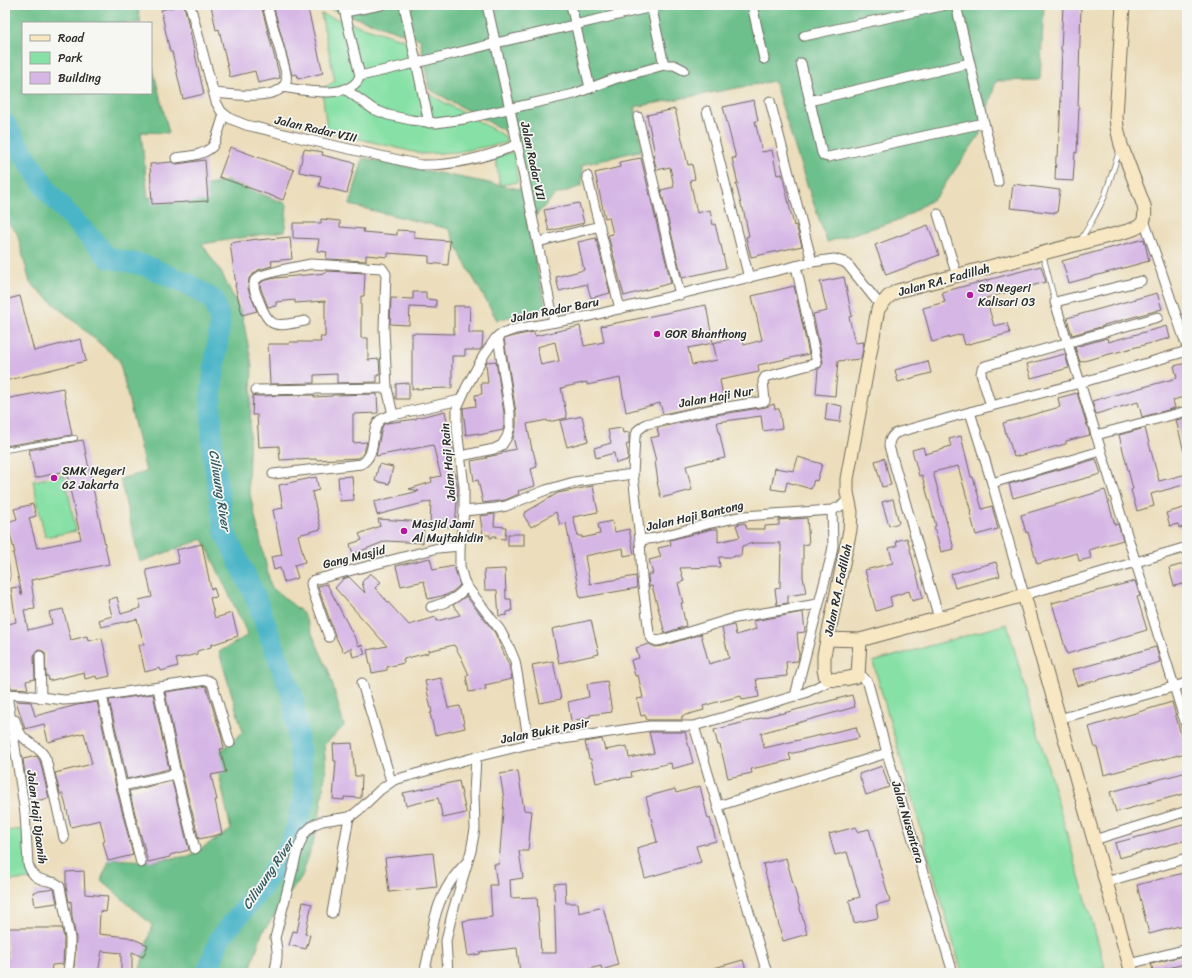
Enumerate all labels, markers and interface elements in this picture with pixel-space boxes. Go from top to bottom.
legend [22,22,152,94]
text: Road [58,27,85,49]
text: Park [58,47,83,69]
text: Building [58,67,101,89]
street label: Jalan Radar VIII [272,109,360,149]
street label: Jalan Radar VII [514,119,552,203]
street label: Jalan RA. Fadillah [895,257,992,303]
place label: SD Negeri Kalisari 03 [978,277,1036,313]
marker: SD Negeri Kalisari 03 [965,290,975,300]
street label: Jalan Radar Baru [508,291,602,330]
place label: GOR Bhanthong [665,323,747,345]
marker: GOR Bhanthong [652,329,662,339]
street label: Jalan Haji Nur [676,379,756,415]
street label: Jalan Haji Rain [434,422,462,503]
water label: Ciliwung River [202,448,238,535]
place label: SMK Negeri 62 Jakarta [62,460,126,496]
marker: SMK Negeri 62 Jakarta [49,473,59,483]
street label: Jalan Haji Bantong [643,494,746,538]
place label: Masjid Jami Al Mujtahidin [411,513,484,549]
marker: Masjid Jami Al Mujtahidin [399,526,409,536]
street label: Gang Masjid [320,538,388,575]
street label: Jalan RA. Fadillah [817,542,859,639]
street label: Jalan Bukit Pasir [498,711,592,751]
street label: Jalan Haji Djaanih [20,768,54,865]
street label: Jalan Nusantara [885,777,931,866]
water label: Ciliwung River [236,832,302,914]

